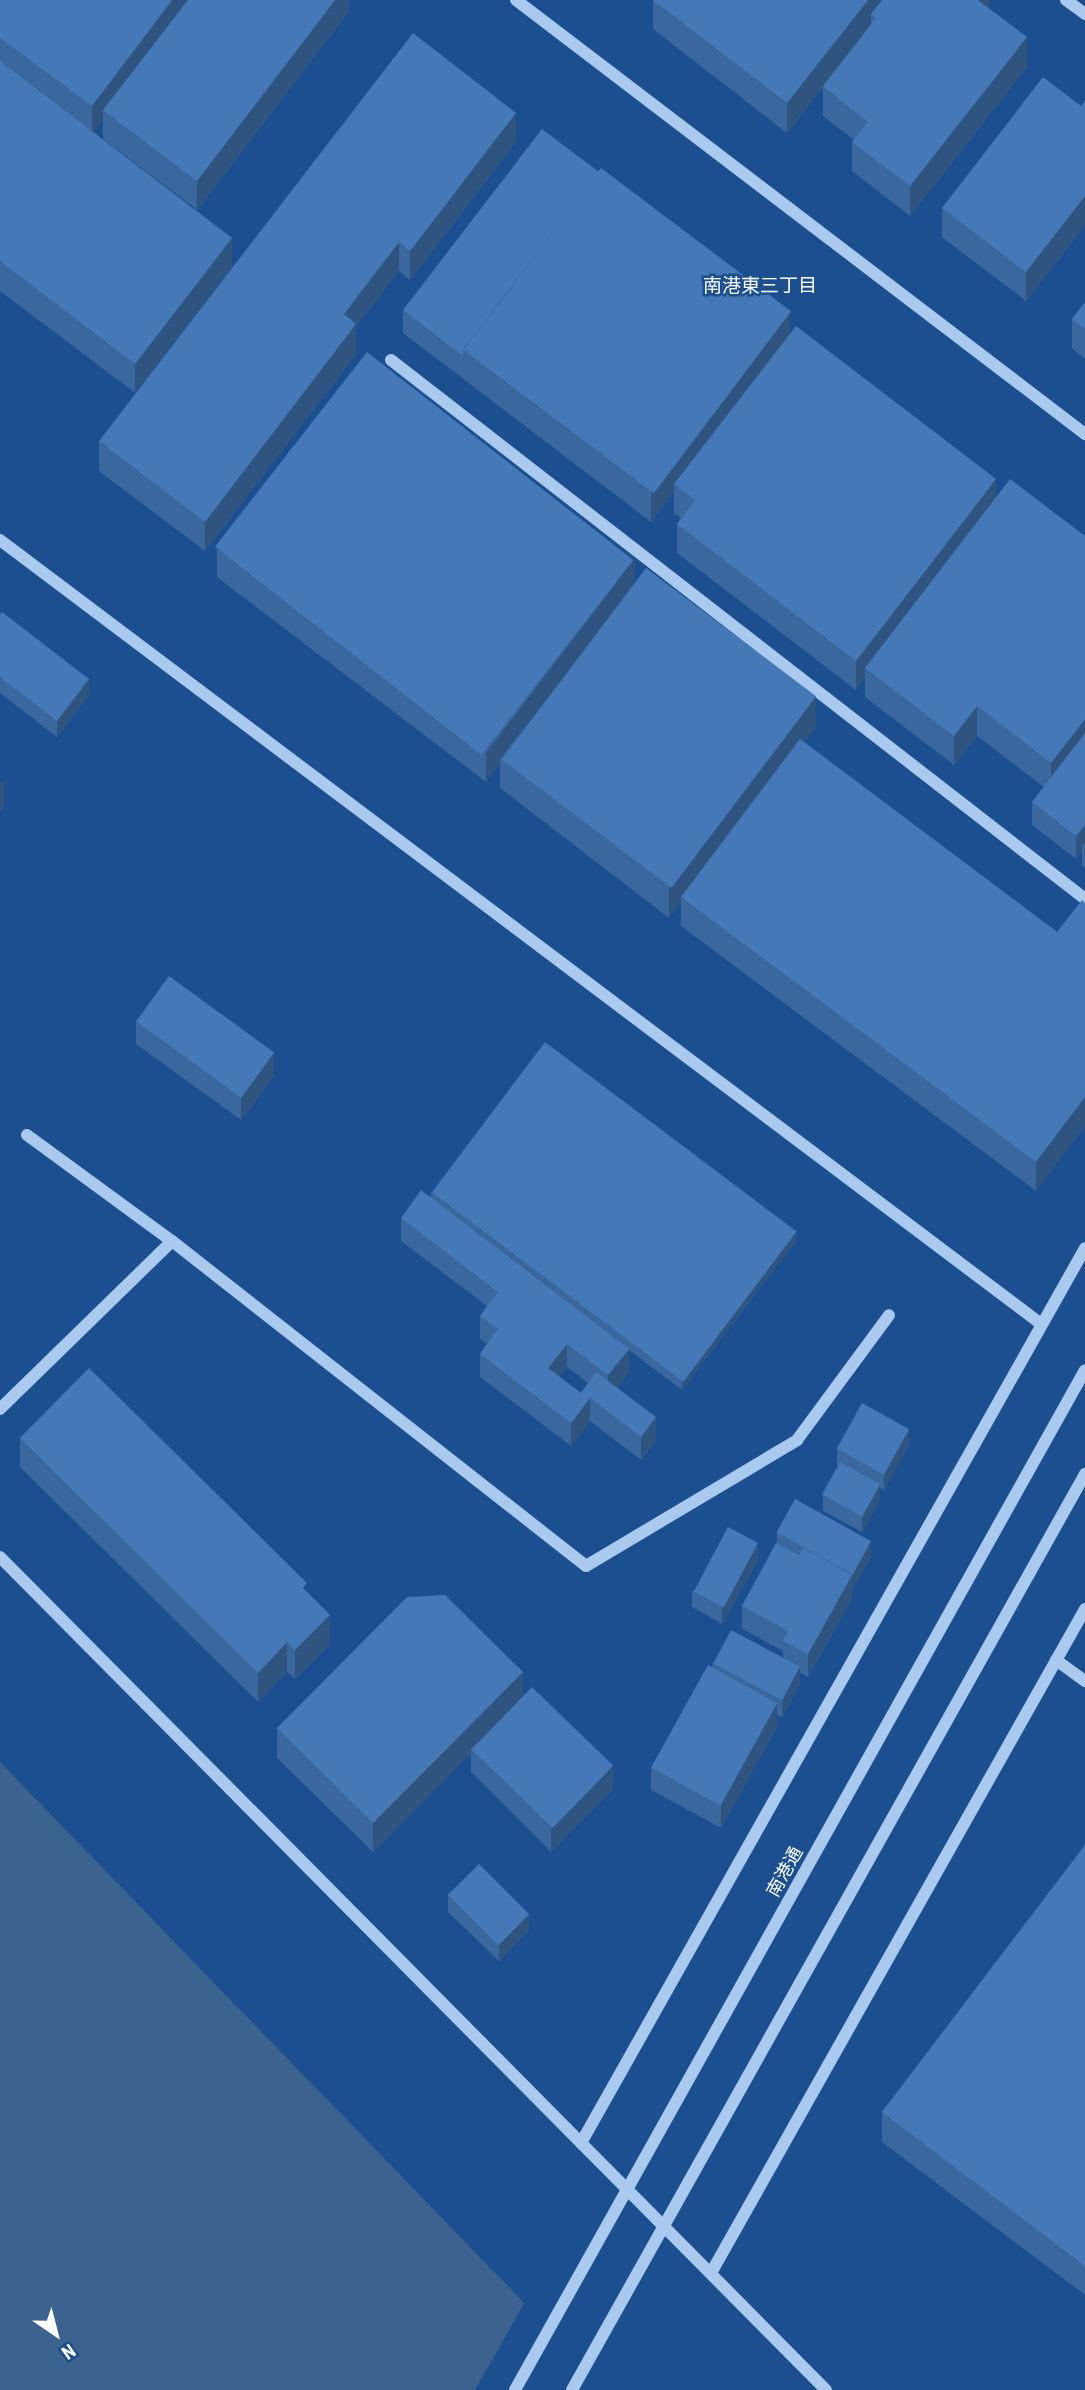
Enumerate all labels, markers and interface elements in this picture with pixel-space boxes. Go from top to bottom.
district label: 南港東三丁目 [703,275,817,297]
street label: 南港通 [762,1843,808,1901]
north arrow [21,2299,91,2369]
text: N [57,2339,80,2364]

